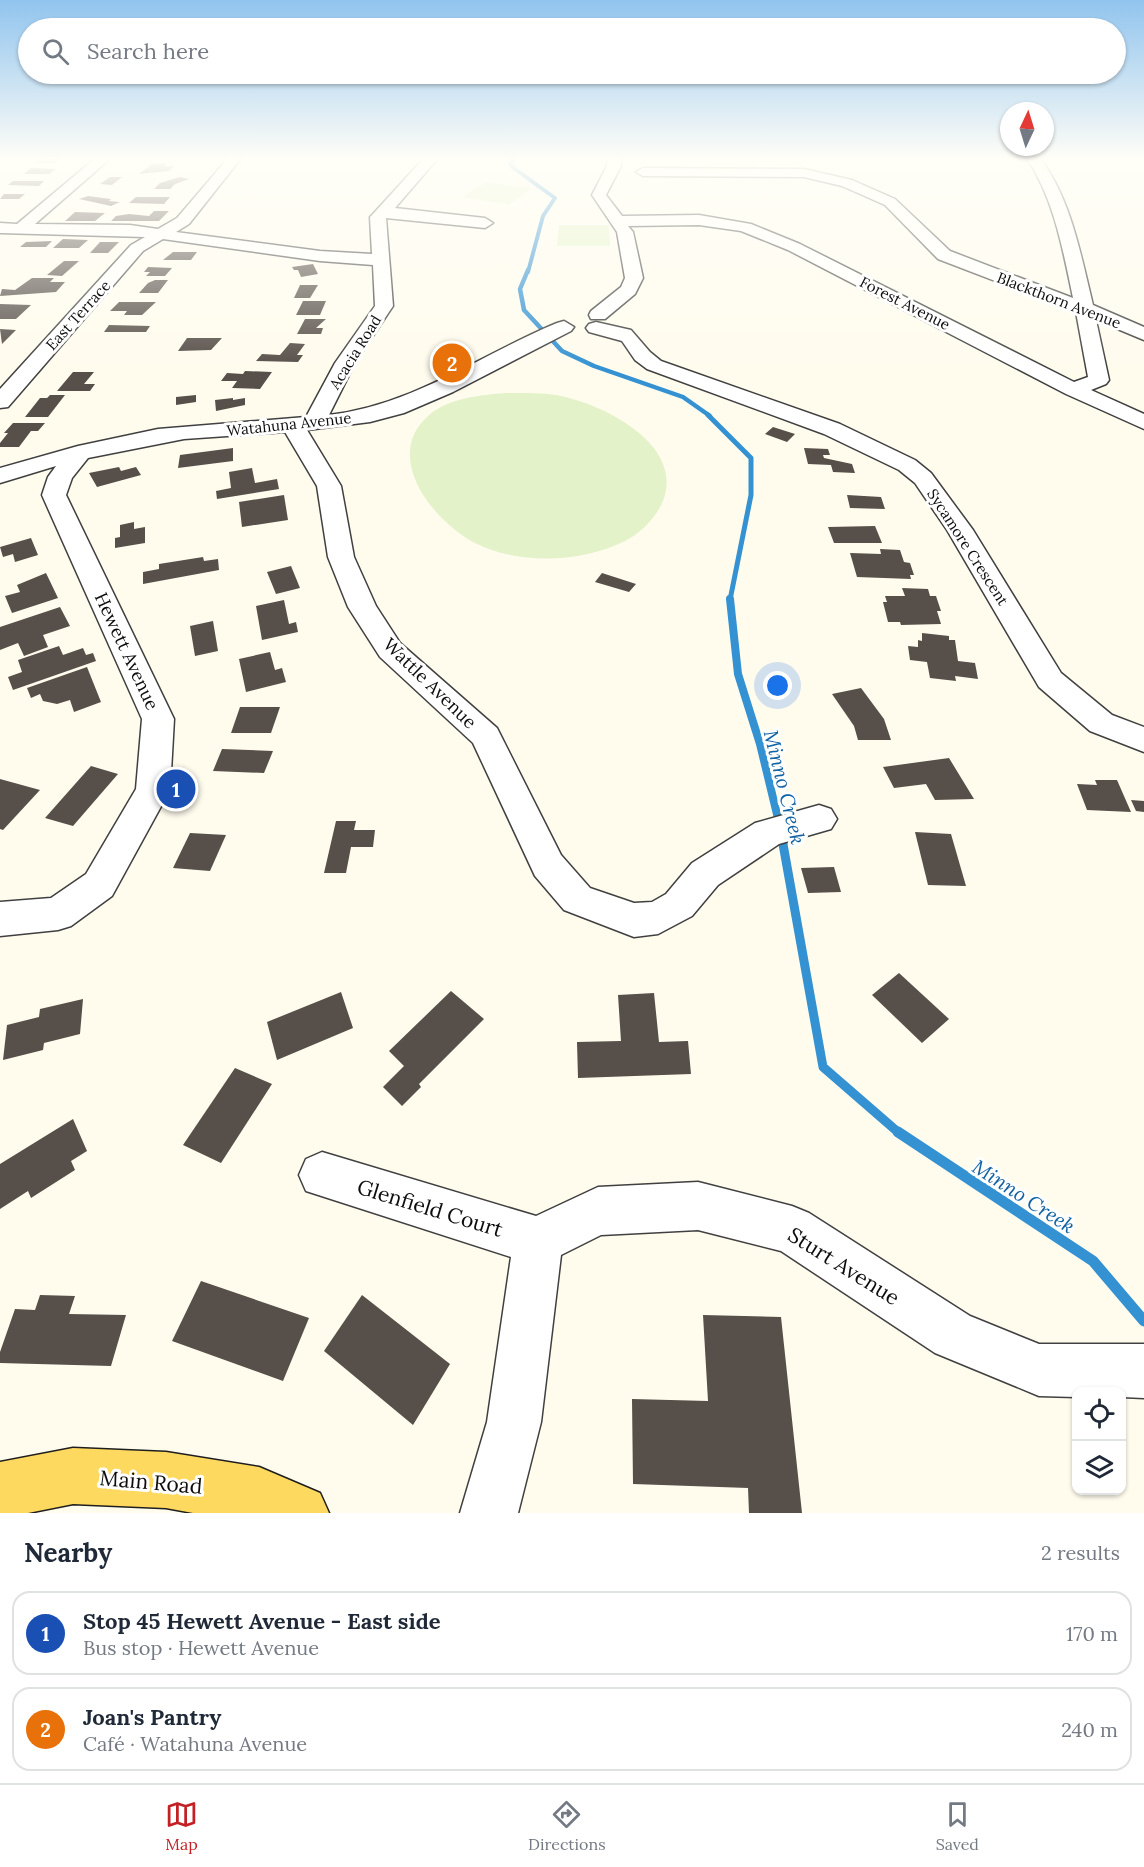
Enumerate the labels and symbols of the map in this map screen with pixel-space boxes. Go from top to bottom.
north arrow [1000,102,1054,156]
street label: Blackthorn Avenue [994,268,1124,332]
street label: Forest Avenue [857,272,953,334]
street label: East Terrace [42,276,114,354]
street label: Acacia Road [324,311,385,393]
pin: 2 [432,340,472,386]
street label: Watahuna Avenue [226,408,352,440]
street label: Sycamore Crescent [923,485,1013,609]
street label: Hewett Avenue [90,589,164,714]
street label: Wattle Avenue [379,633,482,733]
your location [763,671,792,700]
water label: Minno Creek [759,727,811,847]
pin: 1 [156,766,195,812]
water label: Minno Creek [968,1154,1080,1238]
street label: Glenfield Court [354,1173,507,1243]
street label: Sturt Avenue [783,1221,905,1311]
street label: Main Road [99,1464,203,1500]

